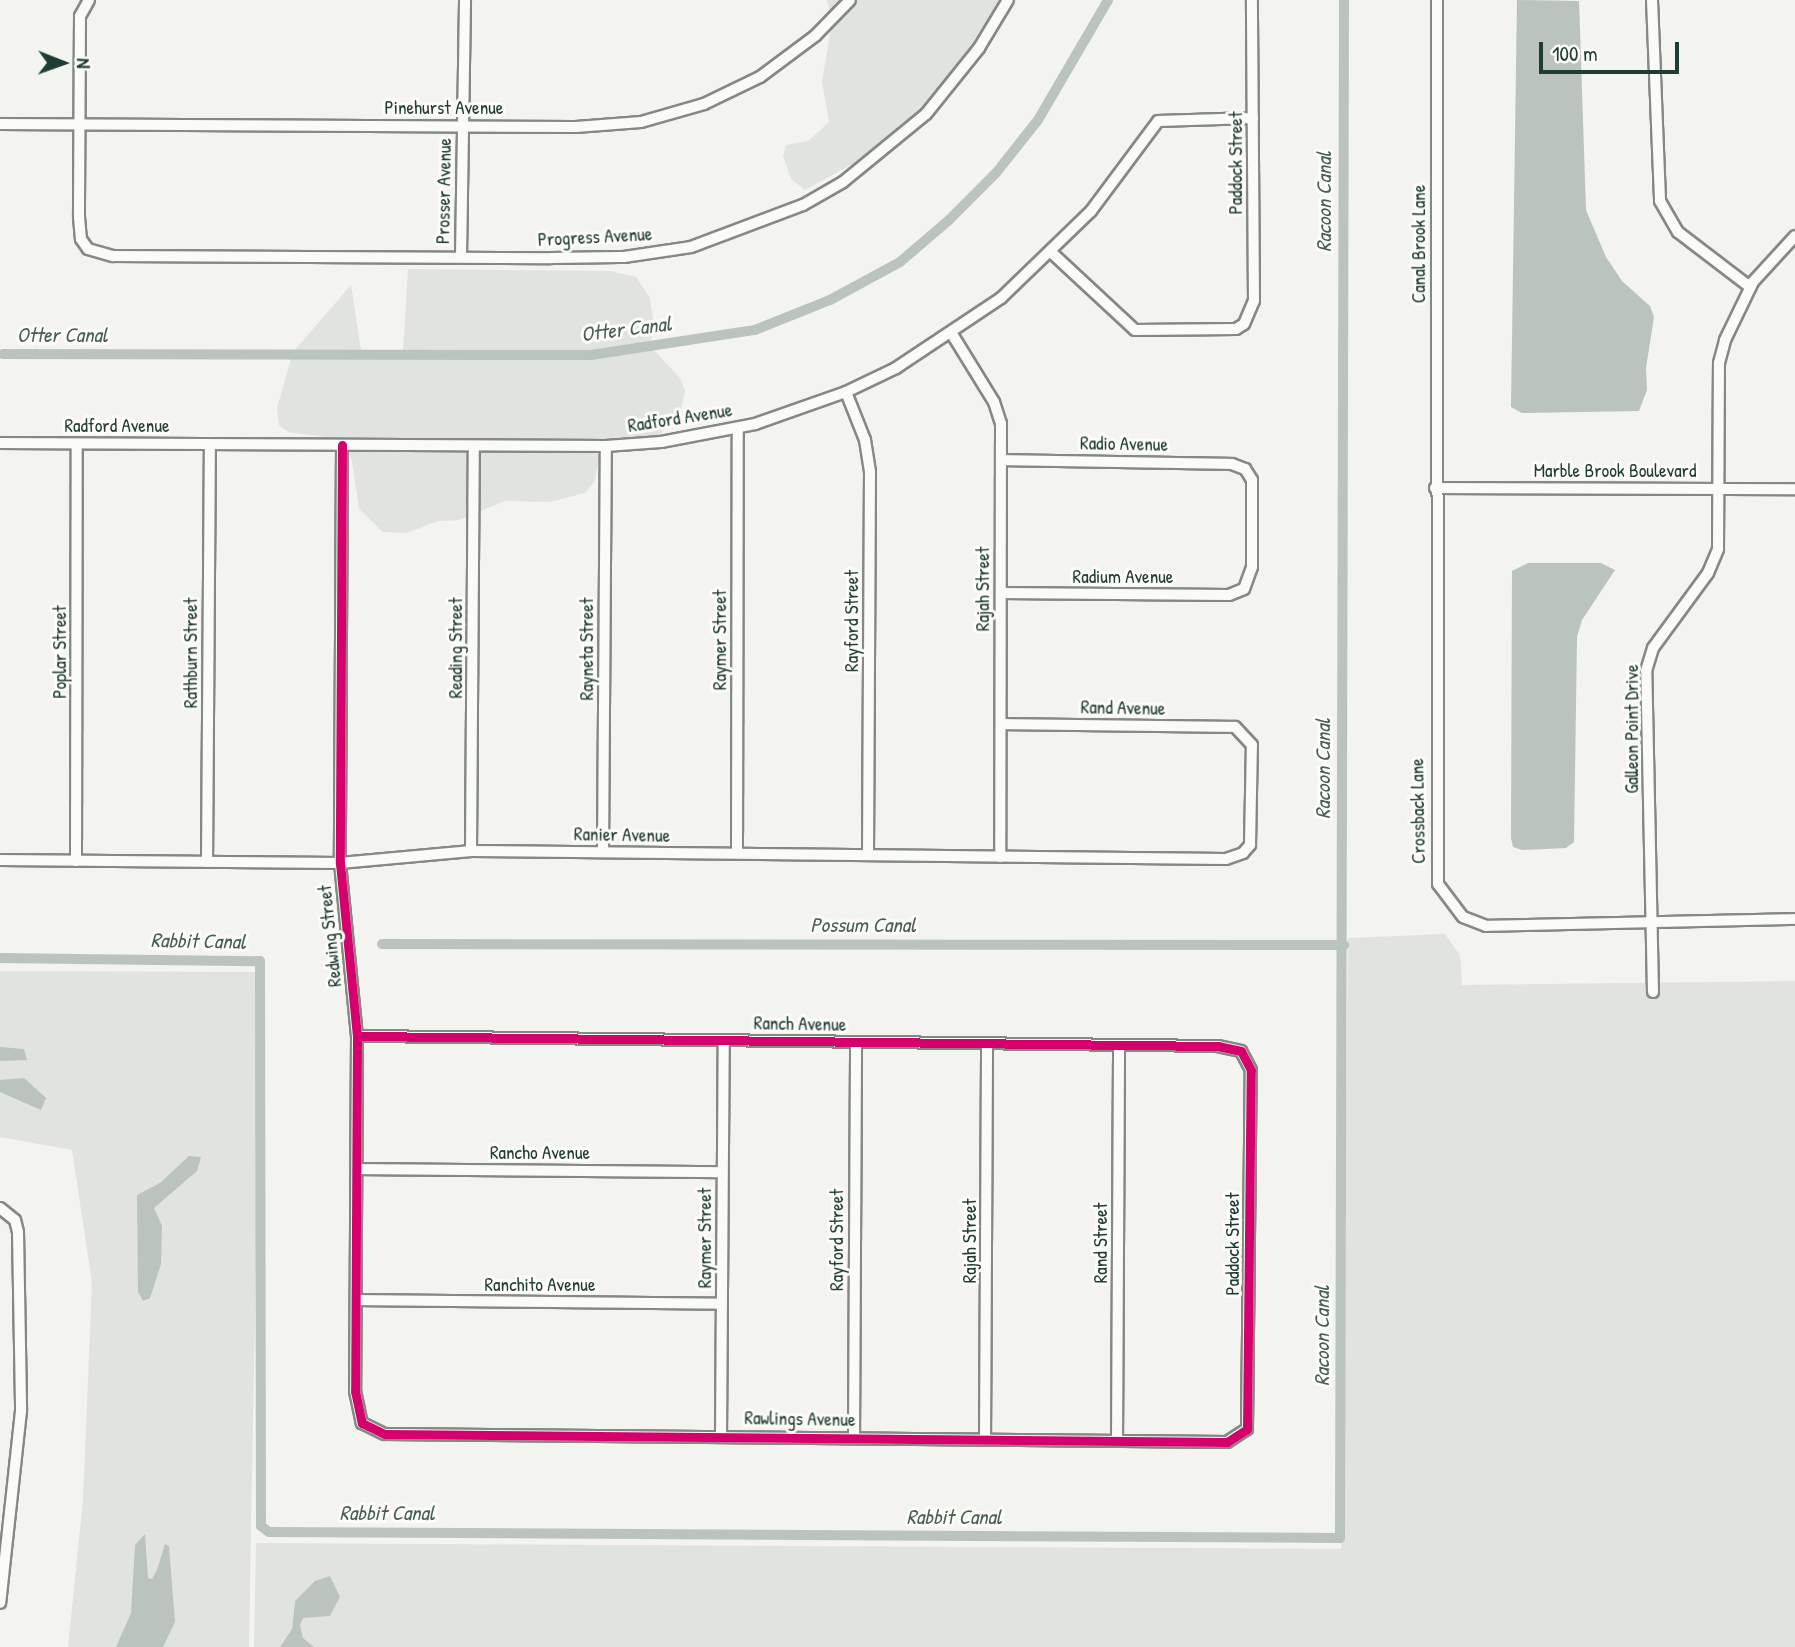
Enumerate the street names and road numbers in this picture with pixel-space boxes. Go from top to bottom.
street label: Pinehurst Avenue [385,97,503,119]
street label: Paddock Street [1225,112,1247,214]
street label: Prosser Avenue [432,138,456,244]
street label: Canal Brook Lane [1408,185,1430,303]
street label: Progress Avenue [537,223,653,251]
street label: Radford Avenue [626,399,734,437]
street label: Radford Avenue [64,415,170,437]
street label: Radio Avenue [1080,432,1168,456]
street label: Marble Brook Boulevard [1534,460,1696,482]
street label: Rajah Street [972,547,994,631]
street label: Radium Avenue [1073,566,1173,588]
street label: Rayford Street [841,570,863,672]
street label: Raymer Street [709,590,731,690]
street label: Rathburn Street [180,598,202,708]
street label: Reading Street [445,598,467,698]
street label: Rayneta Street [576,598,598,700]
street label: Poplar Street [49,605,71,699]
street label: Galleon Point Drive [1621,664,1643,794]
street label: Rand Avenue [1080,696,1166,720]
street label: Crossback Lane [1406,758,1430,864]
street label: Ranier Avenue [574,823,670,847]
street label: Redwing Street [313,884,347,988]
street label: Ranch Avenue [754,1012,846,1036]
street label: Rancho Avenue [490,1142,590,1164]
street label: Raymer Street [694,1188,716,1288]
street label: Rayford Street [826,1189,848,1291]
street label: Paddock Street [1222,1193,1244,1295]
street label: Rajah Street [959,1199,981,1283]
street label: Rand Street [1090,1203,1112,1283]
street label: Ranchito Avenue [484,1274,596,1296]
street label: Rawlings Avenue [744,1407,856,1431]

